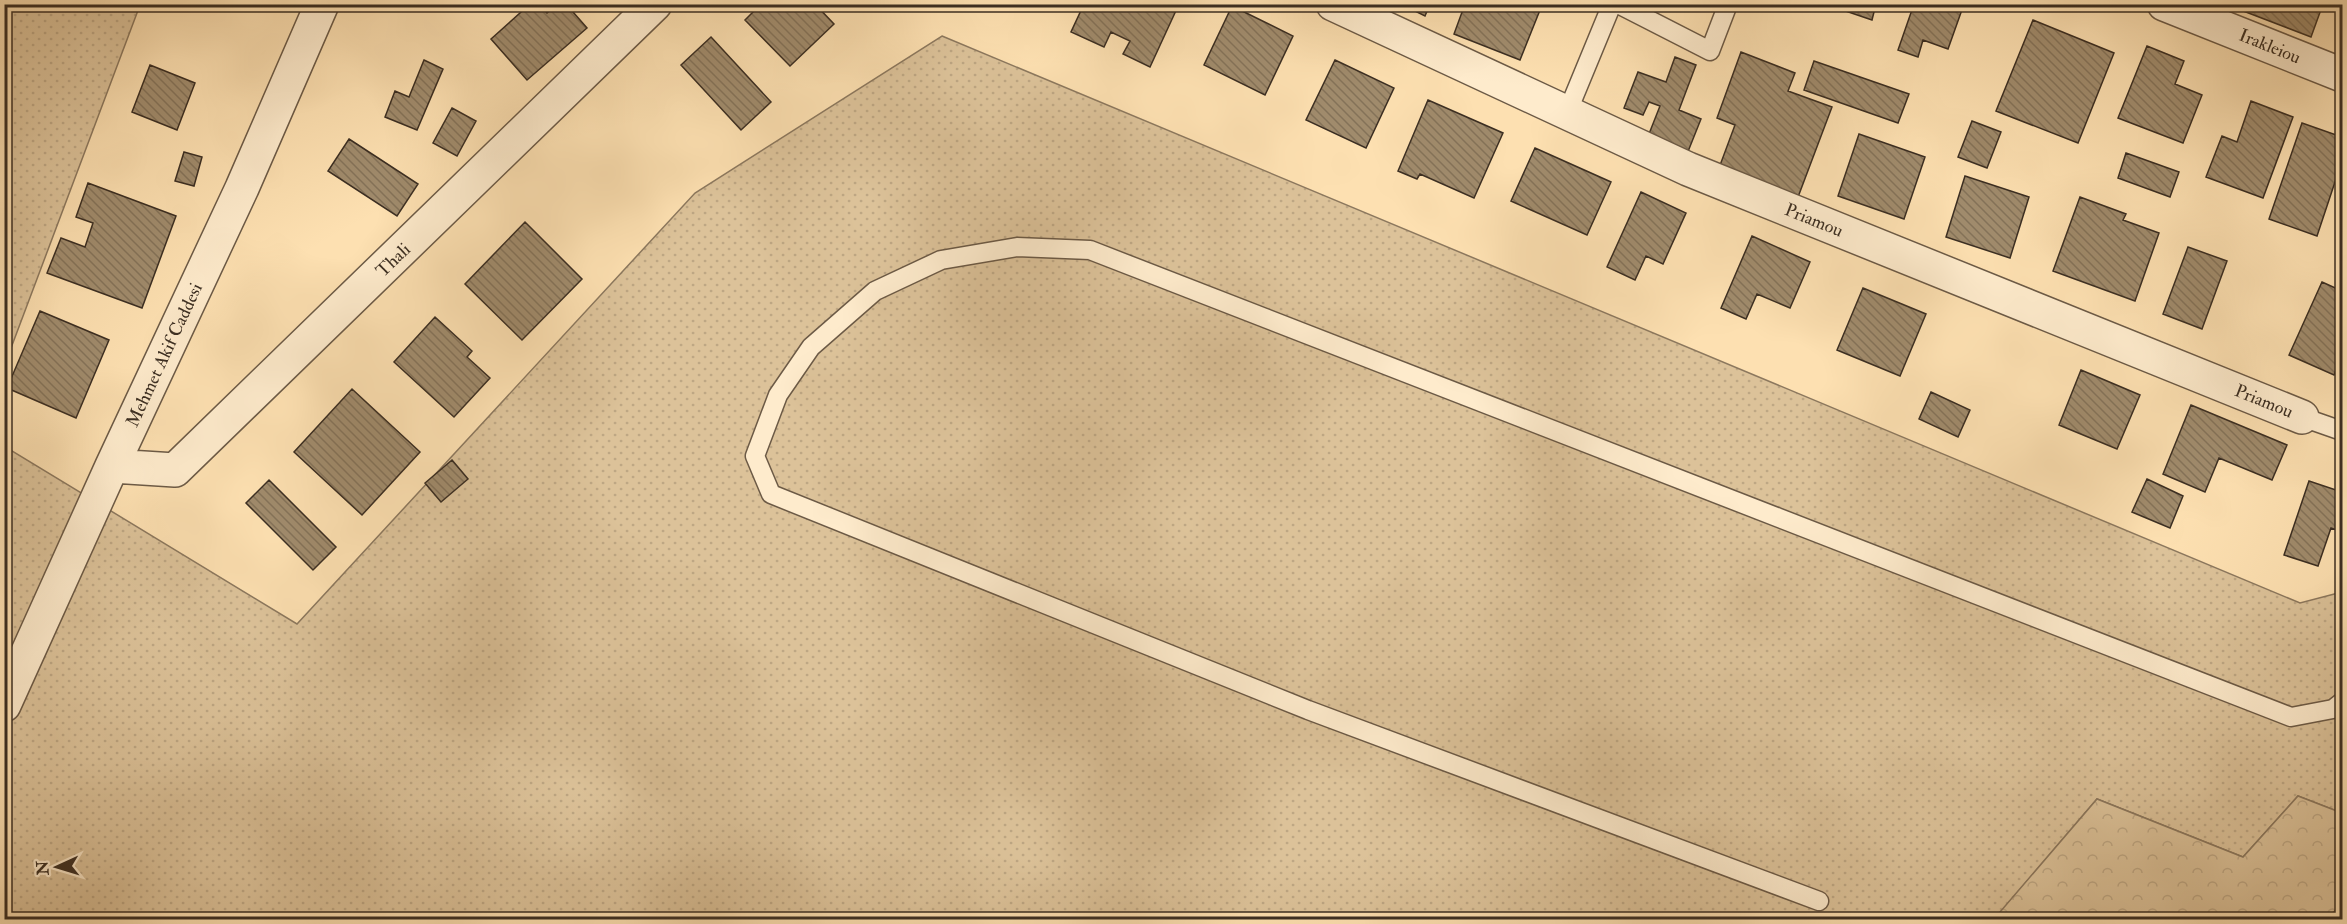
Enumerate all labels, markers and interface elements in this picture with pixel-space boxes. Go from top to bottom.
street label: Irakleiou [2235,24,2304,69]
street label: Priamou [1781,198,1846,243]
street label: Thali [371,238,416,282]
street label: Mehmet Akif Caddesi [121,279,208,431]
street label: Priamou [2231,379,2296,424]
north arrow [27,837,87,897]
text: N [33,859,54,877]

